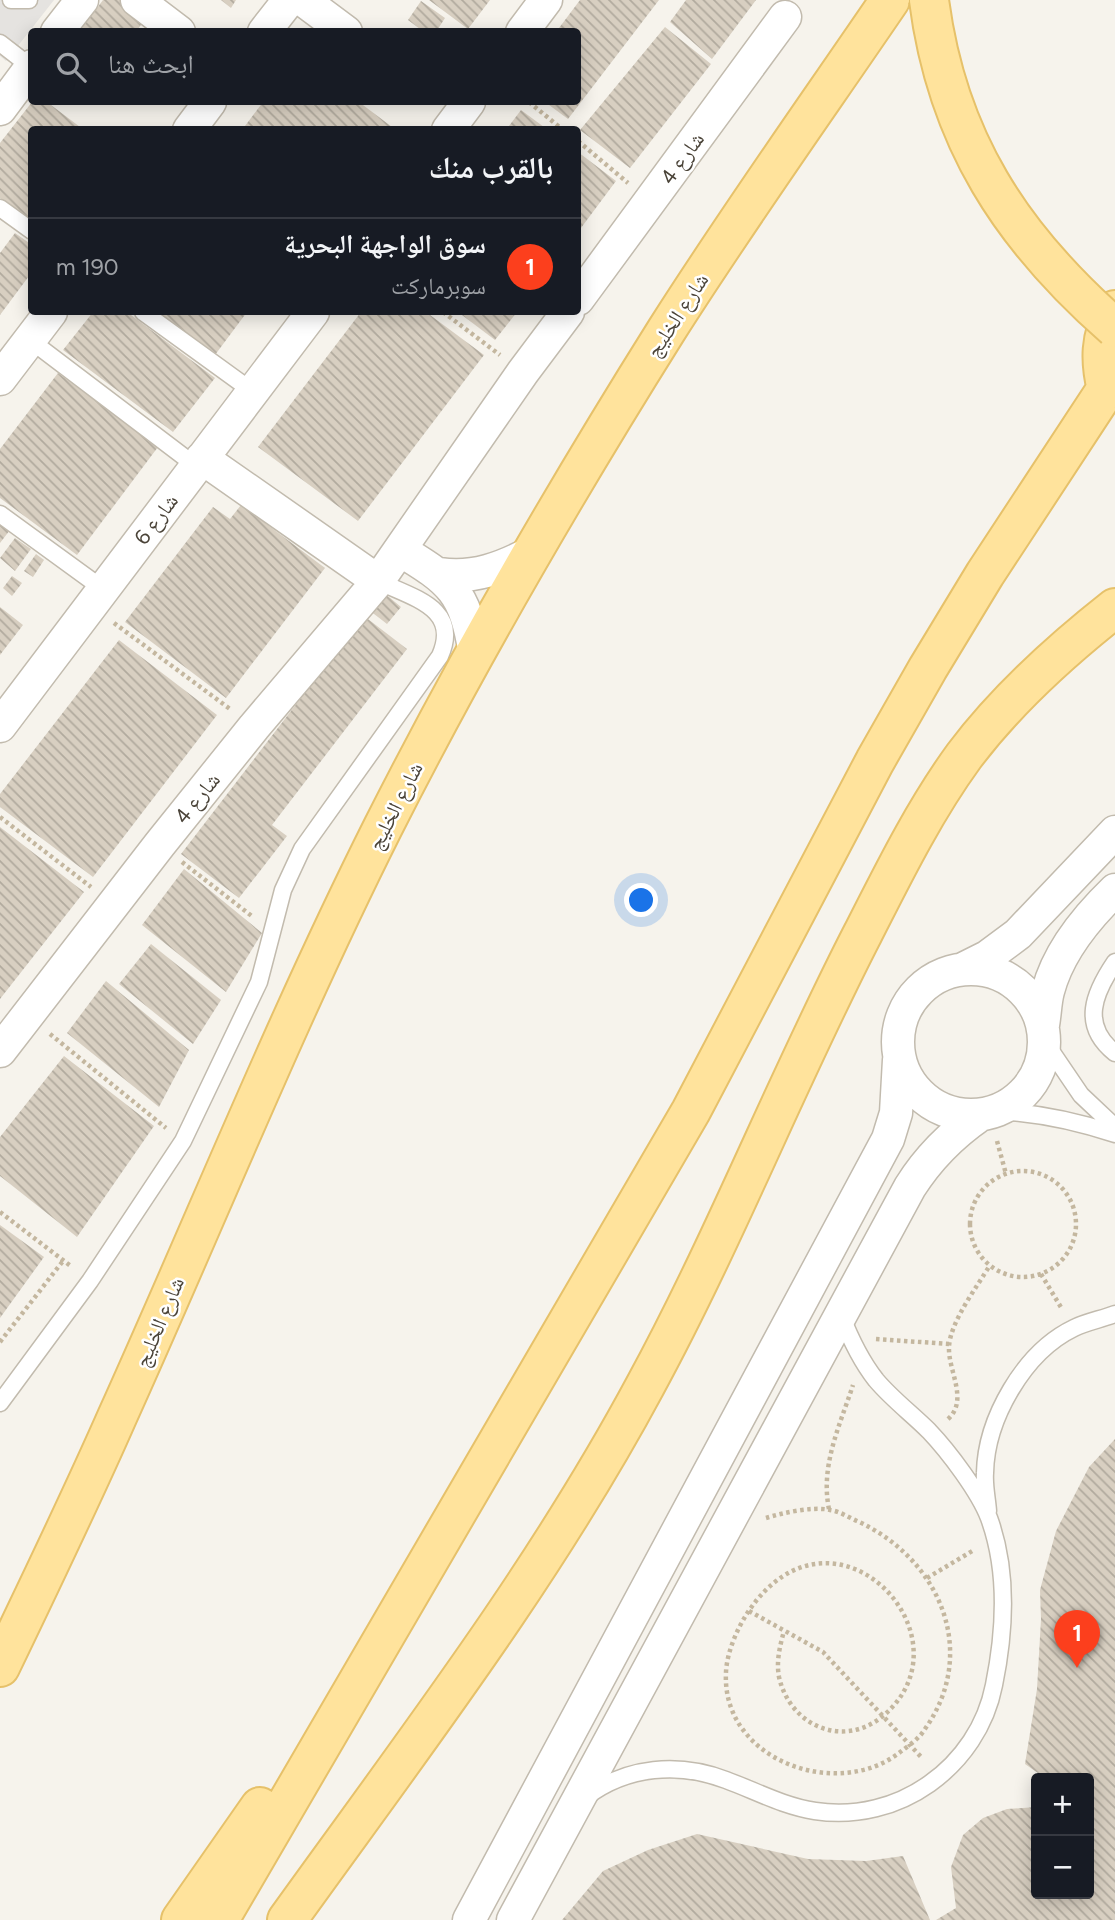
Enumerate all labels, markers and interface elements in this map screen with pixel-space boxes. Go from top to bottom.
search box [28,28,581,105]
icon: search [52,48,90,86]
text: ابحث هنا [108,48,194,80]
street label: شارع 4 [655,127,710,189]
text: بالقرب منك [429,149,553,186]
text: سوق الواجهة البحرية [284,228,486,260]
text: 190 m [56,253,119,281]
text: 1 [525,253,535,281]
street label: شارع الخليج [641,268,714,362]
text: سوبرماركت [391,272,486,300]
street label: شارع 6 [129,489,184,550]
street label: شارع الخليج [362,758,429,855]
street label: شارع 4 [169,768,226,829]
your location [624,883,658,917]
street label: شارع الخليج [129,1273,190,1371]
pin: 1 [1054,1610,1100,1668]
map controls [1031,1773,1094,1899]
button: + [1031,1773,1094,1836]
button: − [1031,1836,1094,1899]

